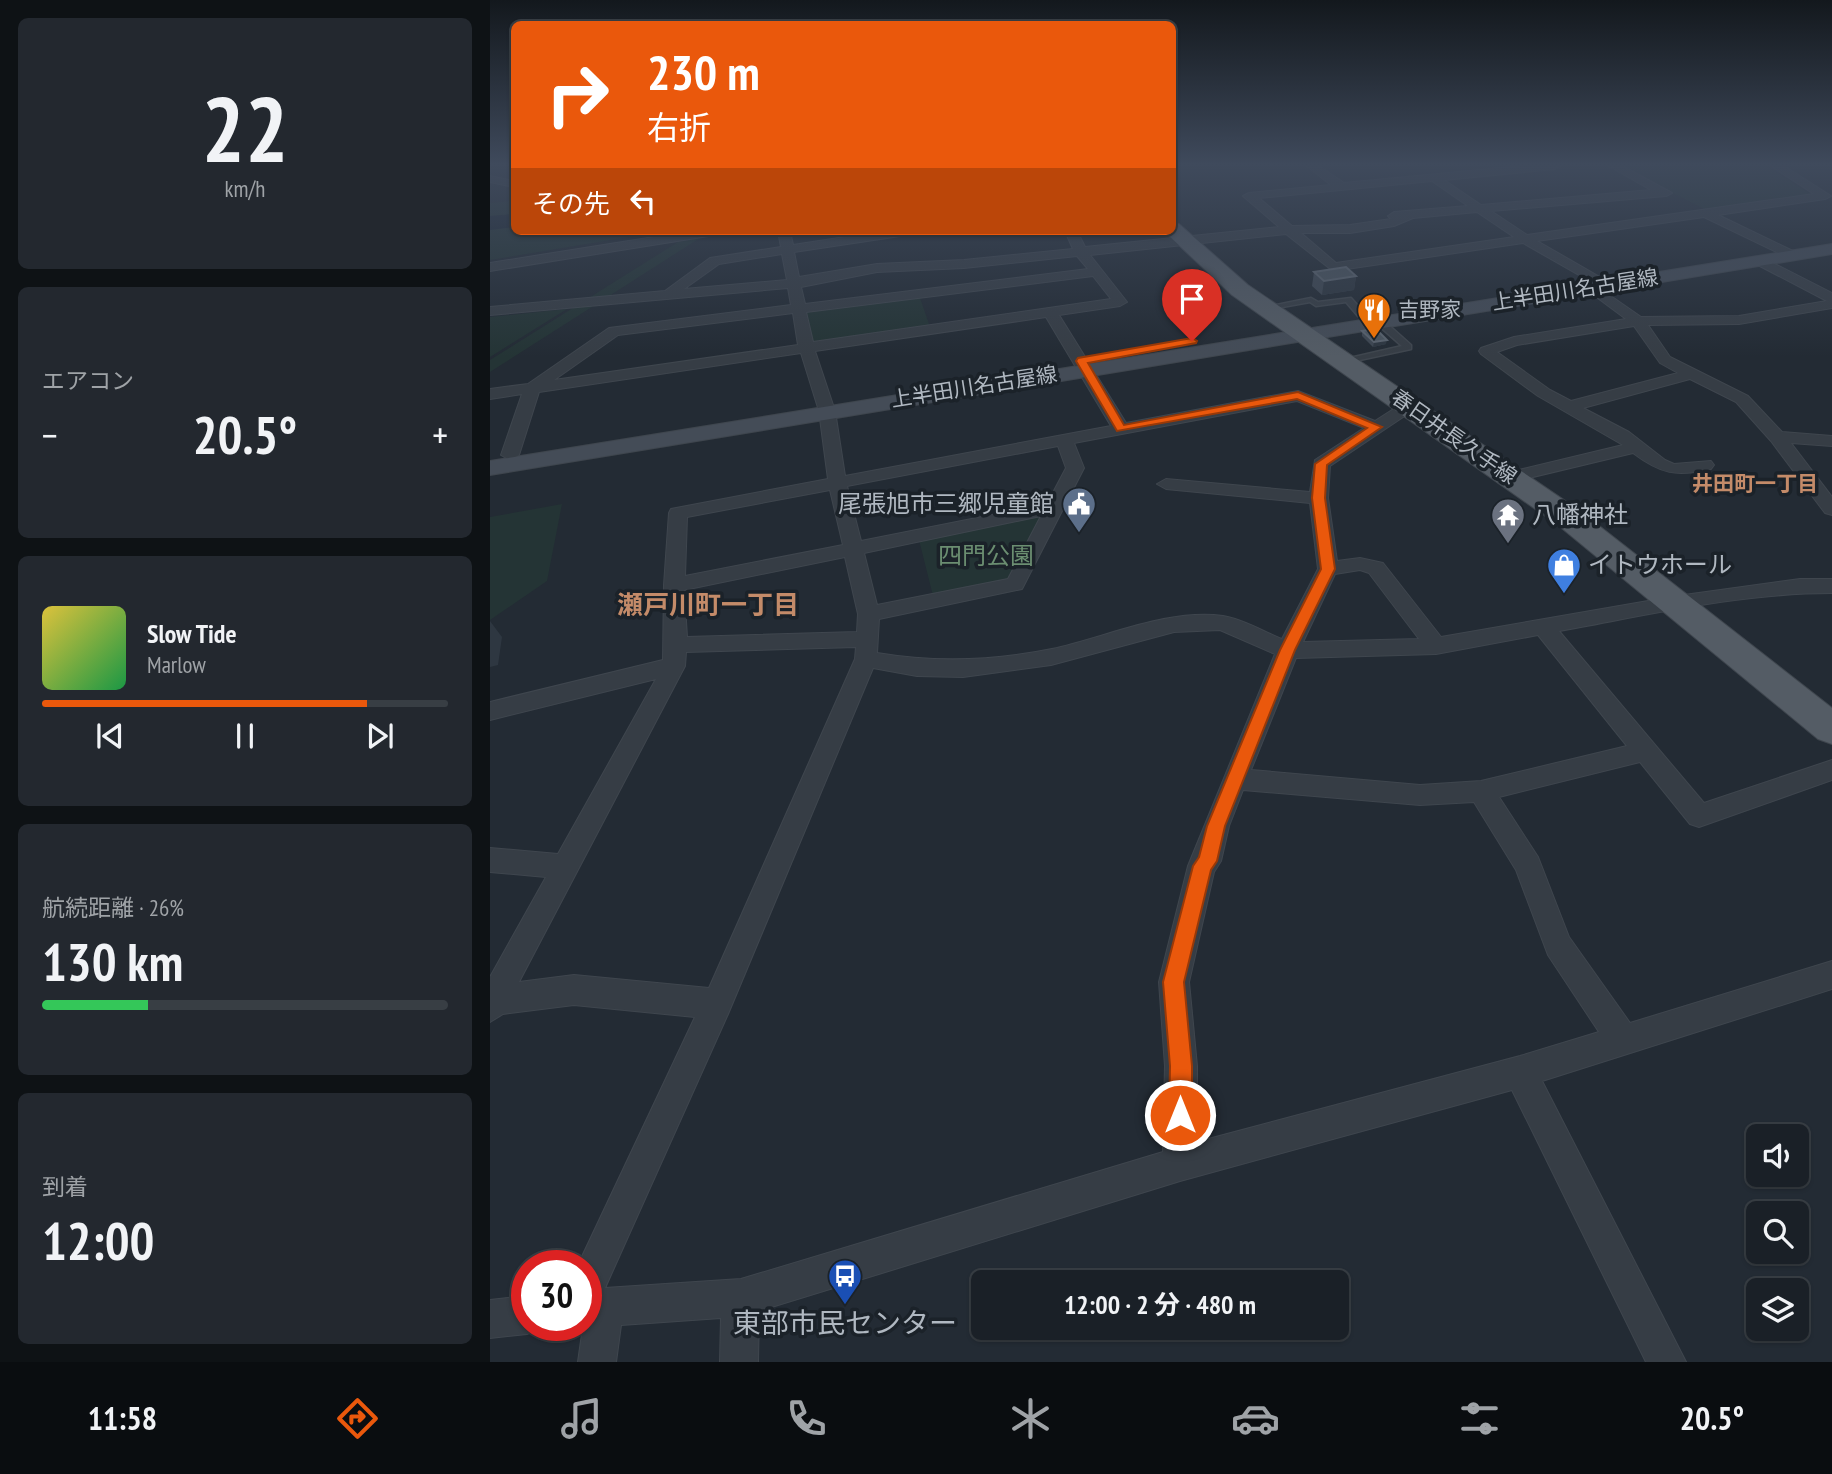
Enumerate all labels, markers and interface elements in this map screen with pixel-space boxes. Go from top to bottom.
text: 230 m [647,40,760,104]
icon: right [532,49,623,140]
text: 22 [202,69,289,187]
text: 右折 [647,106,711,148]
text: km/h [225,174,265,203]
icon: left [624,182,662,220]
text: その先 [532,187,610,220]
street label: 上半田川名古屋線 [1490,263,1660,316]
pin [1162,269,1222,341]
icon: arrive [1173,280,1211,318]
restaurant icon: 吉野家 [1355,291,1393,340]
place label: 吉野家 [1398,296,1461,323]
street label: 上半田川名古屋線 [889,360,1059,413]
text: エアコン [42,366,134,395]
street label: 春日井長久手線 [1386,383,1522,490]
text: 20.5° [193,401,297,468]
text: − [42,410,58,459]
text: + [432,410,448,459]
district label: 井田町一丁目 [1692,470,1818,497]
public building icon: 尾張旭市三郷児童館 [1060,485,1098,534]
place label: 尾張旭市三郷児童館 [838,488,1054,519]
temple icon: 八幡神社 [1489,496,1527,545]
place label: 八幡神社 [1532,499,1628,530]
park label: 四門公園 [938,540,1034,571]
shop icon: イトウホール [1545,546,1583,595]
place label: イトウホール [1588,549,1732,580]
district label: 瀬戸川町一丁目 [617,588,799,621]
text: Slow Tide [147,617,237,650]
text: Marlow [147,650,206,679]
icon: previous [91,717,129,755]
icon: pause [226,717,264,755]
icon: next [361,717,399,755]
text: 航続距離 · 26% [42,893,184,922]
text: 130 km [42,928,183,995]
position arrow [1143,1078,1217,1152]
map controls [1746,1124,1809,1341]
button: sound [1746,1124,1809,1187]
text: 到着 [42,1172,88,1201]
button: search [1746,1201,1809,1264]
text: 12:00 [42,1207,154,1274]
speed limit sign: 30 [511,1250,602,1341]
bus stop icon: 東部市民センター [826,1257,864,1306]
button: layers [1746,1278,1809,1341]
text: 12:00 · 2 分 · 480 m [1064,1288,1256,1321]
place label: 東部市民センター [733,1304,957,1341]
icon: directions [333,1394,382,1443]
icon: music [557,1394,606,1443]
icon: phone [782,1394,831,1443]
icon: climate [1006,1394,1055,1443]
icon: car [1231,1394,1280,1443]
icon: filters [1455,1394,1504,1443]
text: 11:58 [88,1397,157,1439]
text: 20.5° [1680,1397,1744,1439]

